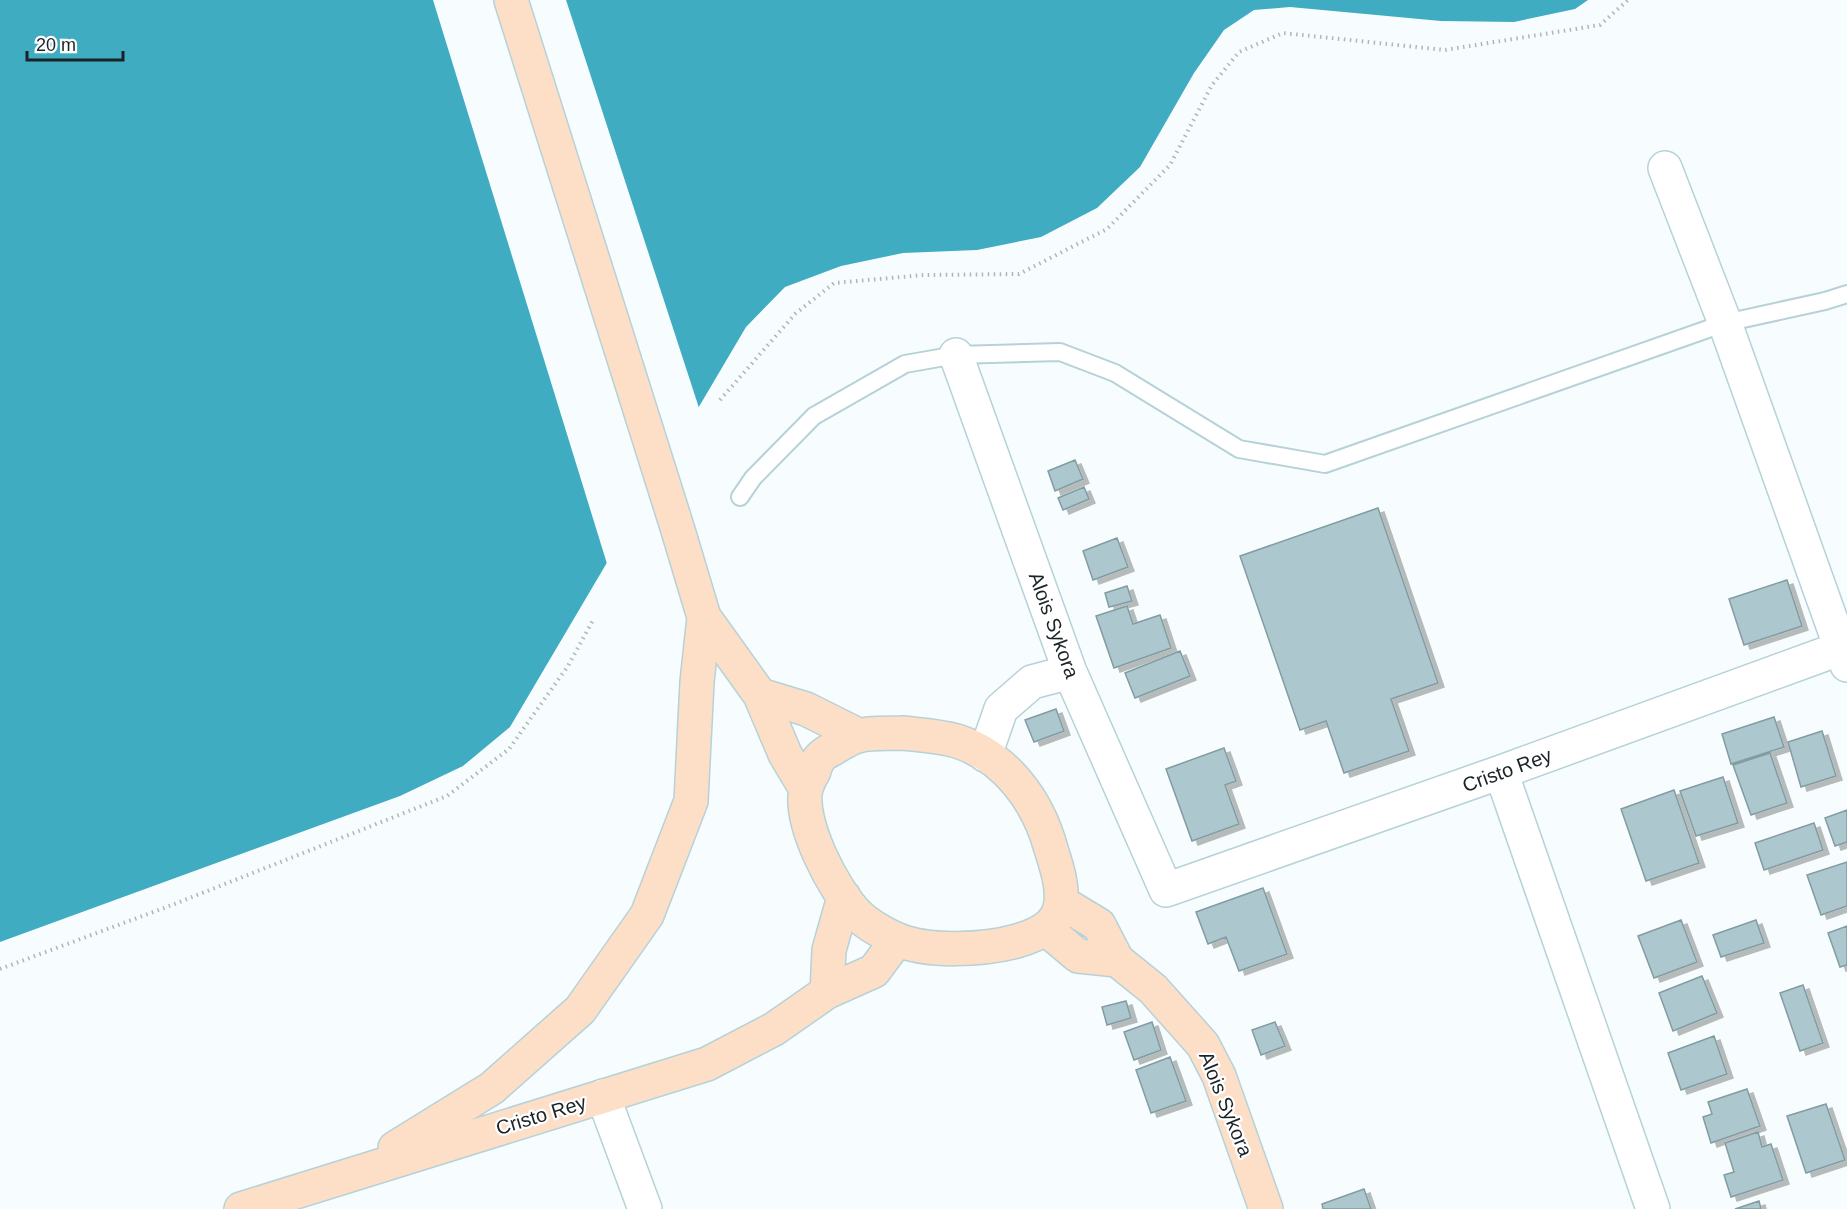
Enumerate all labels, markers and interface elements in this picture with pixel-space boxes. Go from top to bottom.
scale bar [27,24,123,62]
text: 20 m [36,35,76,55]
street label: Alois Sykora [1025,569,1084,682]
street label: Cristo Rey [1459,744,1555,796]
street label: Alois Sykora [1195,1048,1257,1160]
street label: Cristo Rey [493,1091,589,1139]

